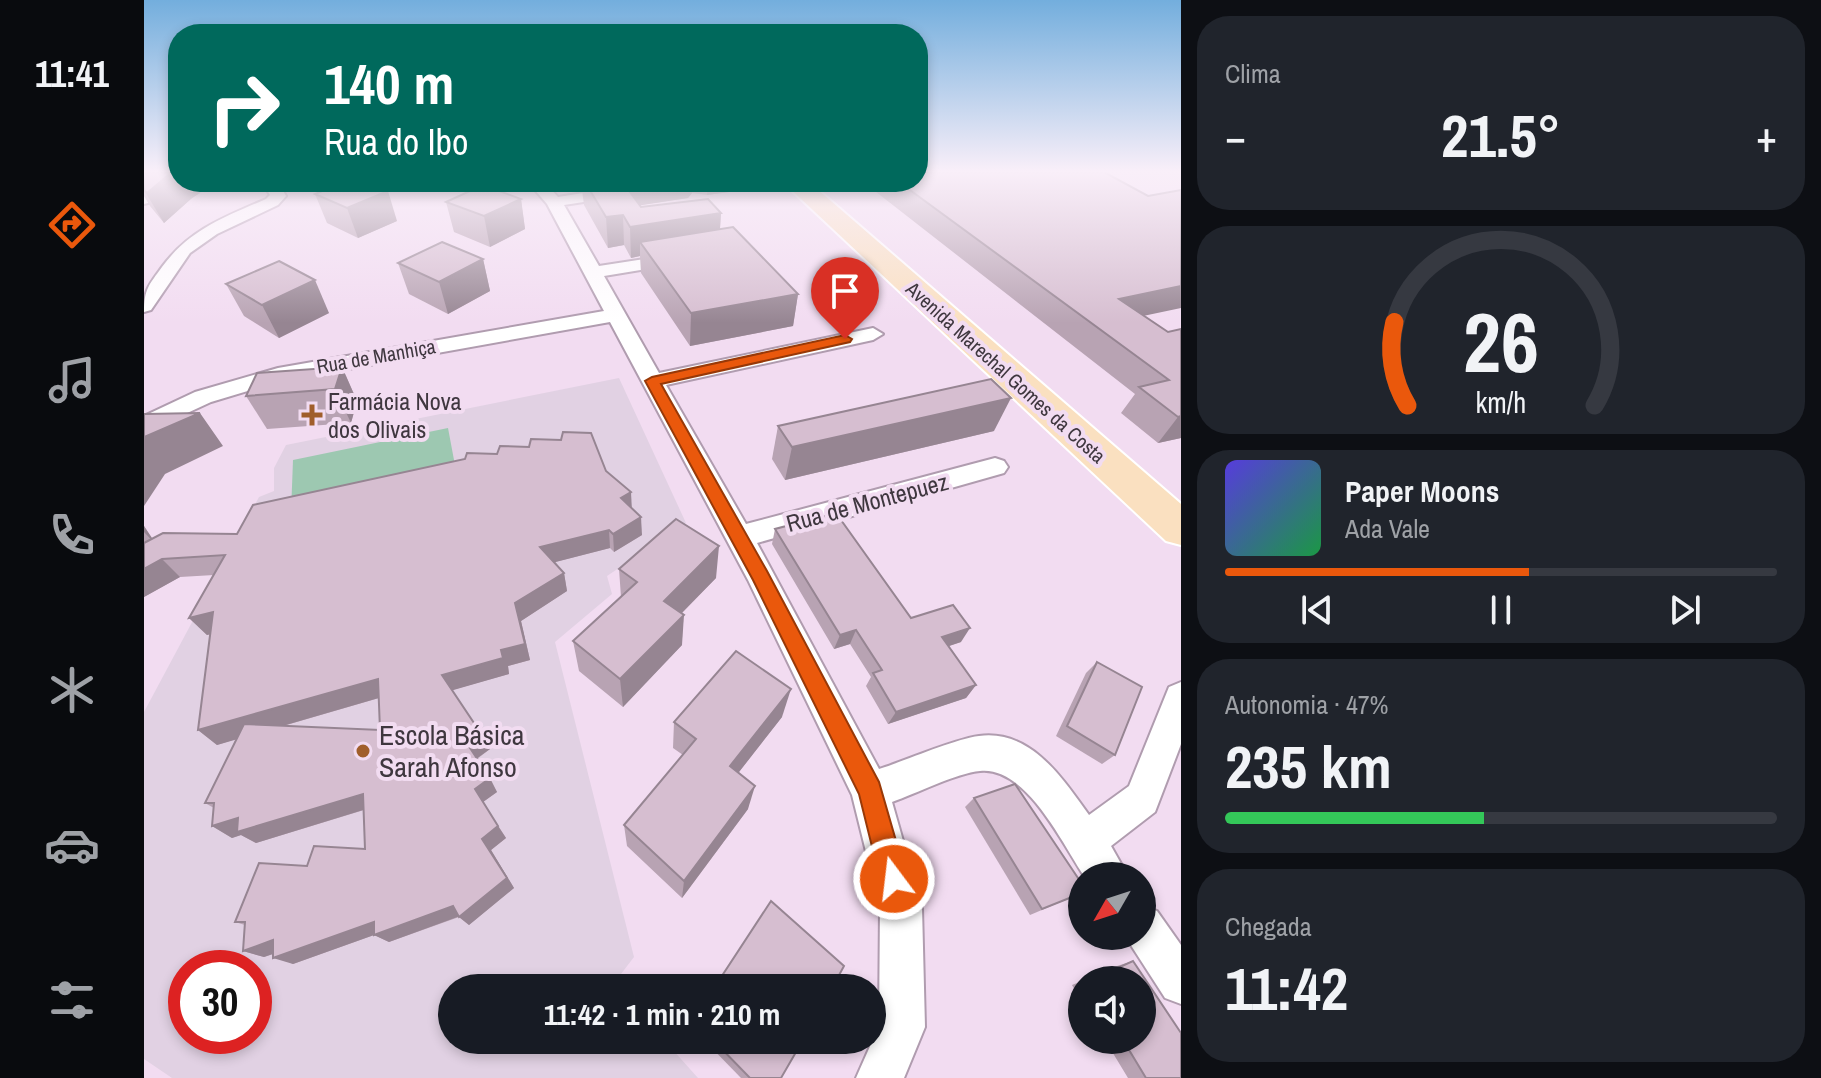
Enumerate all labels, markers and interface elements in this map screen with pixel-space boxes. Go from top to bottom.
text: 140 m [324,46,454,121]
text: 11:41 [35,50,109,98]
icon: right [192,56,296,160]
text: Clima [1225,56,1281,91]
text: 21.5° [1441,95,1561,176]
text: − [1225,106,1246,166]
text: + [1756,106,1777,166]
text: Rua do Ibo [324,118,468,166]
icon: directions [44,197,100,253]
pin [811,257,879,339]
icon: arrive [823,269,867,313]
street label: Avenida Marechal Gomes da Costa [900,274,1111,469]
text: 26 [1463,285,1539,397]
street label: Rua de Manhiça [314,332,438,380]
icon: music [44,352,100,408]
text: km/h [1476,383,1526,422]
place label: Farmácia Nova dos Olivais [328,385,462,445]
marker: Farmácia Nova dos Olivais [303,406,321,424]
street label: Rua de Montepuez [783,465,952,539]
text: Paper Moons [1345,471,1499,511]
icon: phone [44,507,100,563]
text: Ada Vale [1345,511,1430,546]
icon: previous [1295,588,1339,632]
icon: pause [1479,588,1523,632]
icon: next [1663,588,1707,632]
icon: climate [44,662,100,718]
text: Autonomia · 47% [1225,687,1389,722]
place label: Escola Básica Sarah Afonso [379,716,525,786]
text: 235 km [1225,726,1392,807]
marker: Escola Básica Sarah Afonso [354,742,372,760]
icon: car [44,817,100,873]
position arrow [852,837,936,921]
north arrow [1068,862,1156,950]
map controls [1068,862,1156,1054]
text: Chegada [1225,909,1312,944]
text: 11:42 [1225,948,1348,1029]
speed limit sign: 30 [168,950,272,1054]
button: sound [1068,966,1156,1054]
icon: filters [44,972,100,1028]
text: 11:42 · 1 min · 210 m [544,994,780,1034]

